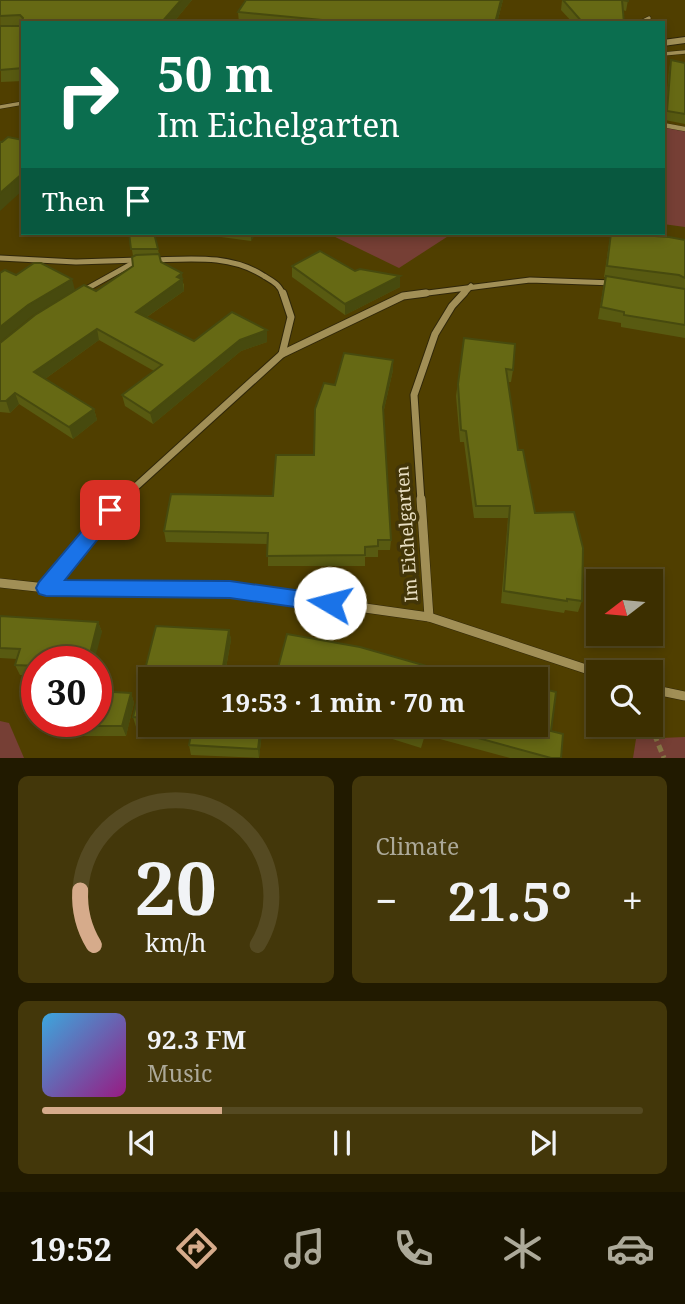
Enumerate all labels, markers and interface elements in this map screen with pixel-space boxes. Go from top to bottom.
text: 50 m [157,40,273,106]
icon: right [42,49,133,140]
text: Im Eichelgarten [157,103,400,146]
icon: arrive [119,182,157,220]
text: Then [42,183,105,219]
street label: Im Eichelgarten [389,465,423,603]
pin [80,480,140,540]
icon: arrive [91,491,129,529]
position arrow [293,566,367,640]
north arrow [586,569,663,646]
map controls [586,569,663,737]
speed limit sign: 30 [21,646,112,737]
button: search [586,660,663,737]
text: 19:53 · 1 min · 70 m [221,684,465,720]
text: Climate [376,830,459,862]
text: 20 [135,838,217,937]
text: 21.5° [448,865,572,936]
text: − [376,874,398,926]
text: + [622,874,643,926]
text: km/h [145,925,207,959]
text: 92.3 FM [147,1021,246,1057]
text: Music [147,1057,212,1089]
icon: previous [123,1124,161,1162]
icon: pause [323,1124,361,1162]
icon: next [524,1124,562,1162]
icon: directions [172,1224,221,1273]
icon: music [280,1224,329,1273]
icon: phone [389,1224,438,1273]
icon: climate [498,1224,547,1273]
icon: car [606,1224,655,1273]
text: 19:52 [30,1227,112,1270]

